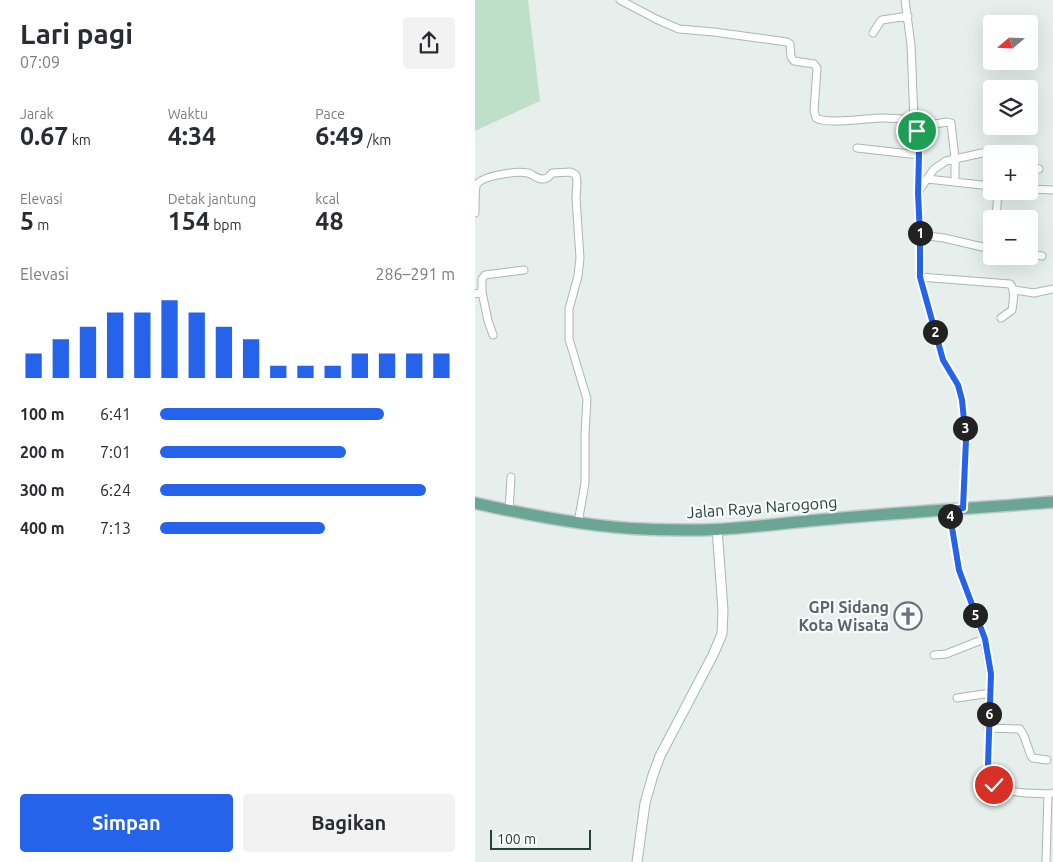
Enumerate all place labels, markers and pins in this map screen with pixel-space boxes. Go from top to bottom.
pin [896,110,938,152]
pin: 1 [907,220,933,246]
pin: 2 [923,320,947,344]
pin: 3 [953,416,977,440]
pin: 4 [937,504,963,528]
place label: GPI Sidang Kota Wisata [798,598,889,634]
church icon: GPI Sidang Kota Wisata [893,601,923,631]
pin: 5 [963,602,987,628]
pin: 6 [977,702,1001,726]
pin [973,764,1015,806]

